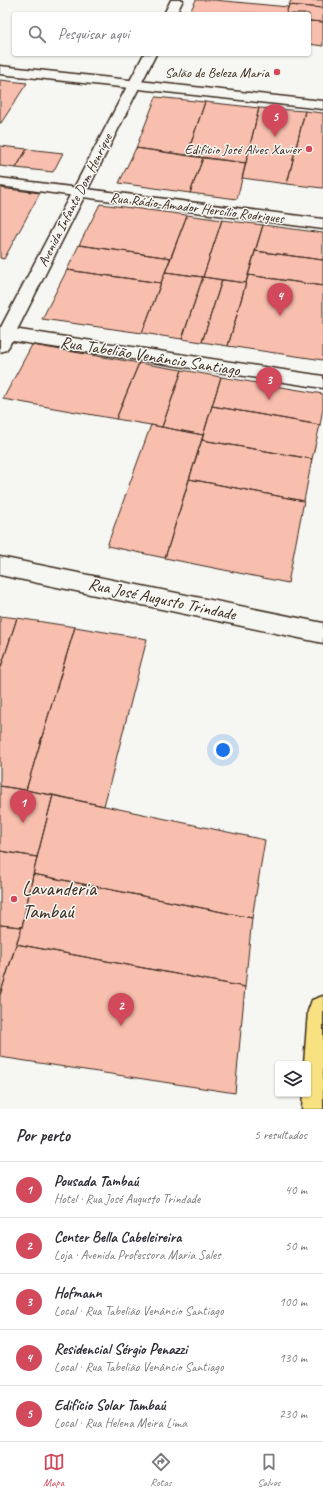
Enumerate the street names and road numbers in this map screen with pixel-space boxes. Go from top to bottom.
street label: Avenida Infante Dom Henrique [34,129,117,269]
street label: Rua Rádio-Amador Hercílio Rodrigues [109,189,286,227]
street label: Rua Tabelião Venâncio Santiago [59,331,242,381]
street label: Rua José Augusto Trindade [86,573,239,625]

